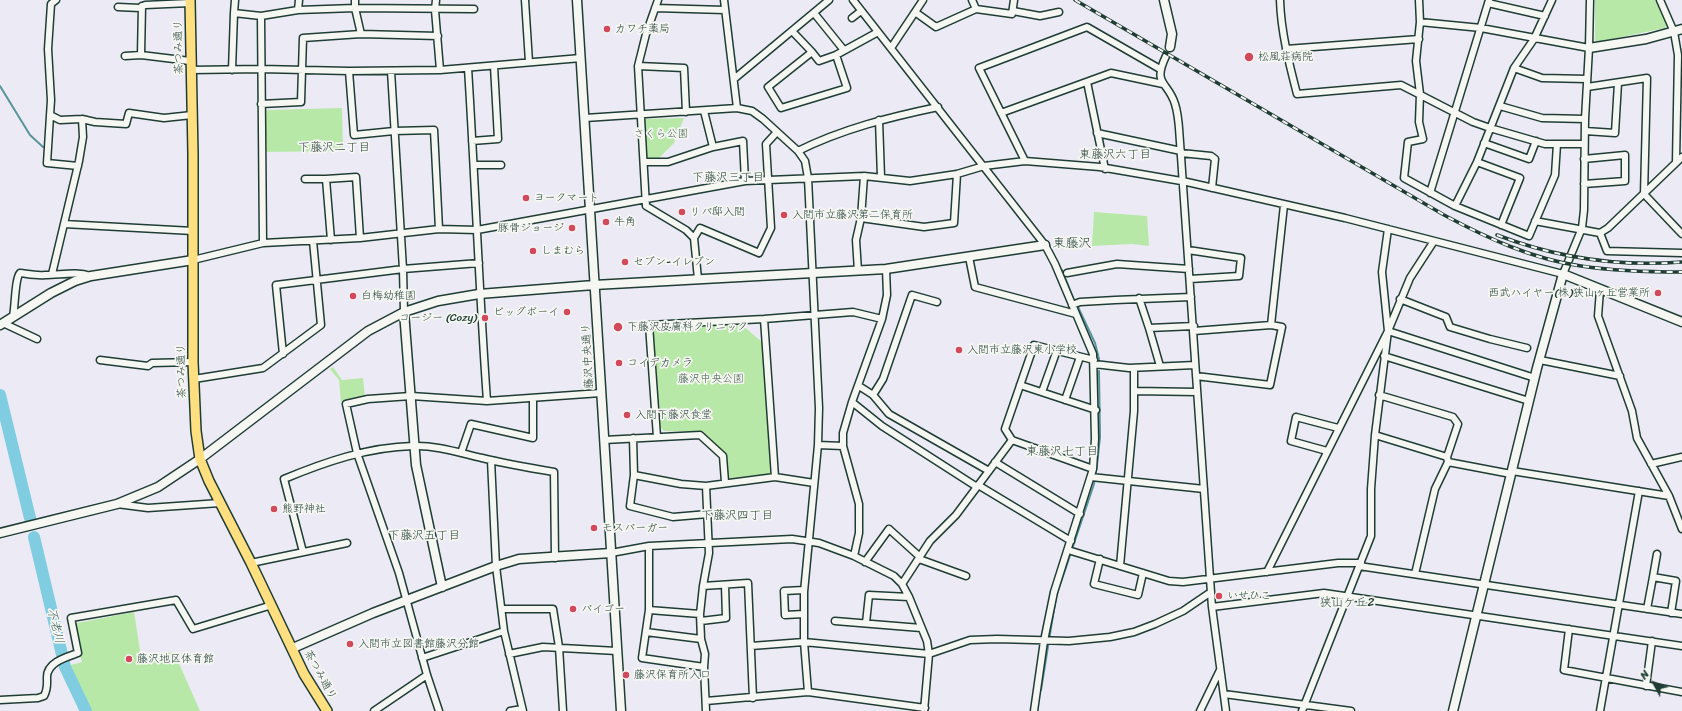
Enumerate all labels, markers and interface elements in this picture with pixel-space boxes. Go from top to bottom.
street label: 茶つみ通り [172,19,186,75]
place label: カワチ薬局 [615,22,670,36]
marker: カワチ薬局 [602,24,612,34]
place label: 松風荘病院 [1258,50,1313,64]
marker: 松風荘病院 [1243,51,1255,63]
park label: さくら公園 [634,127,688,141]
district label: 下藤沢二丁目 [298,141,370,155]
district label: 東藤沢六丁目 [1079,148,1151,162]
district label: 下藤沢三丁目 [692,171,764,185]
place label: ヨークマート [534,191,599,205]
marker: ヨークマート [521,193,531,203]
place label: リバ邸入間 [690,205,745,219]
marker: リバ邸入間 [677,207,687,217]
place label: 入間市立藤沢第二保育所 [792,208,913,222]
marker: 入間市立藤沢第二保育所 [779,210,789,220]
place label: 牛角 [614,215,636,229]
marker: 牛角 [601,217,611,227]
place label: 豚骨ジョージ [498,221,564,235]
marker: 豚骨ジョージ [567,223,577,233]
district label: 東藤沢 [1053,236,1091,252]
place label: しまむら [541,244,585,258]
marker: しまむら [528,246,538,256]
place label: セブン-イレブン [633,255,715,269]
marker: セブン-イレブン [620,257,630,267]
place label: 西武ハイヤー(株)狭山ヶ丘営業所 [1488,286,1650,300]
marker: 西武ハイヤー(株)狭山ヶ丘営業所 [1653,288,1663,298]
place label: 白梅幼稚園 [361,289,416,303]
marker: 白梅幼稚園 [348,291,358,301]
place label: ビッグボーイ [493,305,559,319]
marker: ビッグボーイ [562,307,572,317]
place label: コージー (Cozy) [399,311,477,325]
marker: コージー (Cozy) [480,313,490,323]
place label: 下藤沢皮膚科クリニック [627,320,748,334]
marker: 下藤沢皮膚科クリニック [612,321,624,333]
street label: 藤沢中央通り [580,323,596,389]
street label: 茶つみ通り [175,343,189,399]
place label: 入間市立藤沢東小学校 [967,343,1077,357]
marker: 入間市立藤沢東小学校 [954,345,964,355]
place label: コイデカメラ [627,356,693,370]
marker: コイデカメラ [614,358,624,368]
park label: 藤沢中央公園 [678,372,744,386]
place label: 入間下藤沢食堂 [635,408,712,422]
marker: 入間下藤沢食堂 [622,410,632,420]
district label: 東藤沢七丁目 [1026,445,1098,459]
place label: 熊野神社 [282,502,326,516]
marker: 熊野神社 [269,504,279,514]
district label: 下藤沢四丁目 [701,509,773,523]
place label: モスバーガー [602,521,668,535]
marker: モスバーガー [589,523,599,533]
district label: 下藤沢五丁目 [388,529,460,543]
place label: いせひこ [1227,589,1271,603]
marker: いせひこ [1214,591,1224,601]
district label: 狭山ケ丘2 [1320,596,1374,610]
place label: バイゴー [581,602,625,616]
marker: バイゴー [568,604,578,614]
water label: 不老川 [44,607,66,645]
place label: 入間市立図書館藤沢分館 [358,637,479,651]
marker: 入間市立図書館藤沢分館 [345,639,355,649]
street label: 茶つみ通り [301,648,339,702]
place label: 藤沢地区体育館 [137,652,214,666]
marker: 藤沢地区体育館 [124,654,134,664]
north arrow [1634,663,1674,703]
text: N [1635,666,1654,684]
place label: 藤沢保育所入口 [634,668,711,682]
marker: 藤沢保育所入口 [621,670,631,680]

